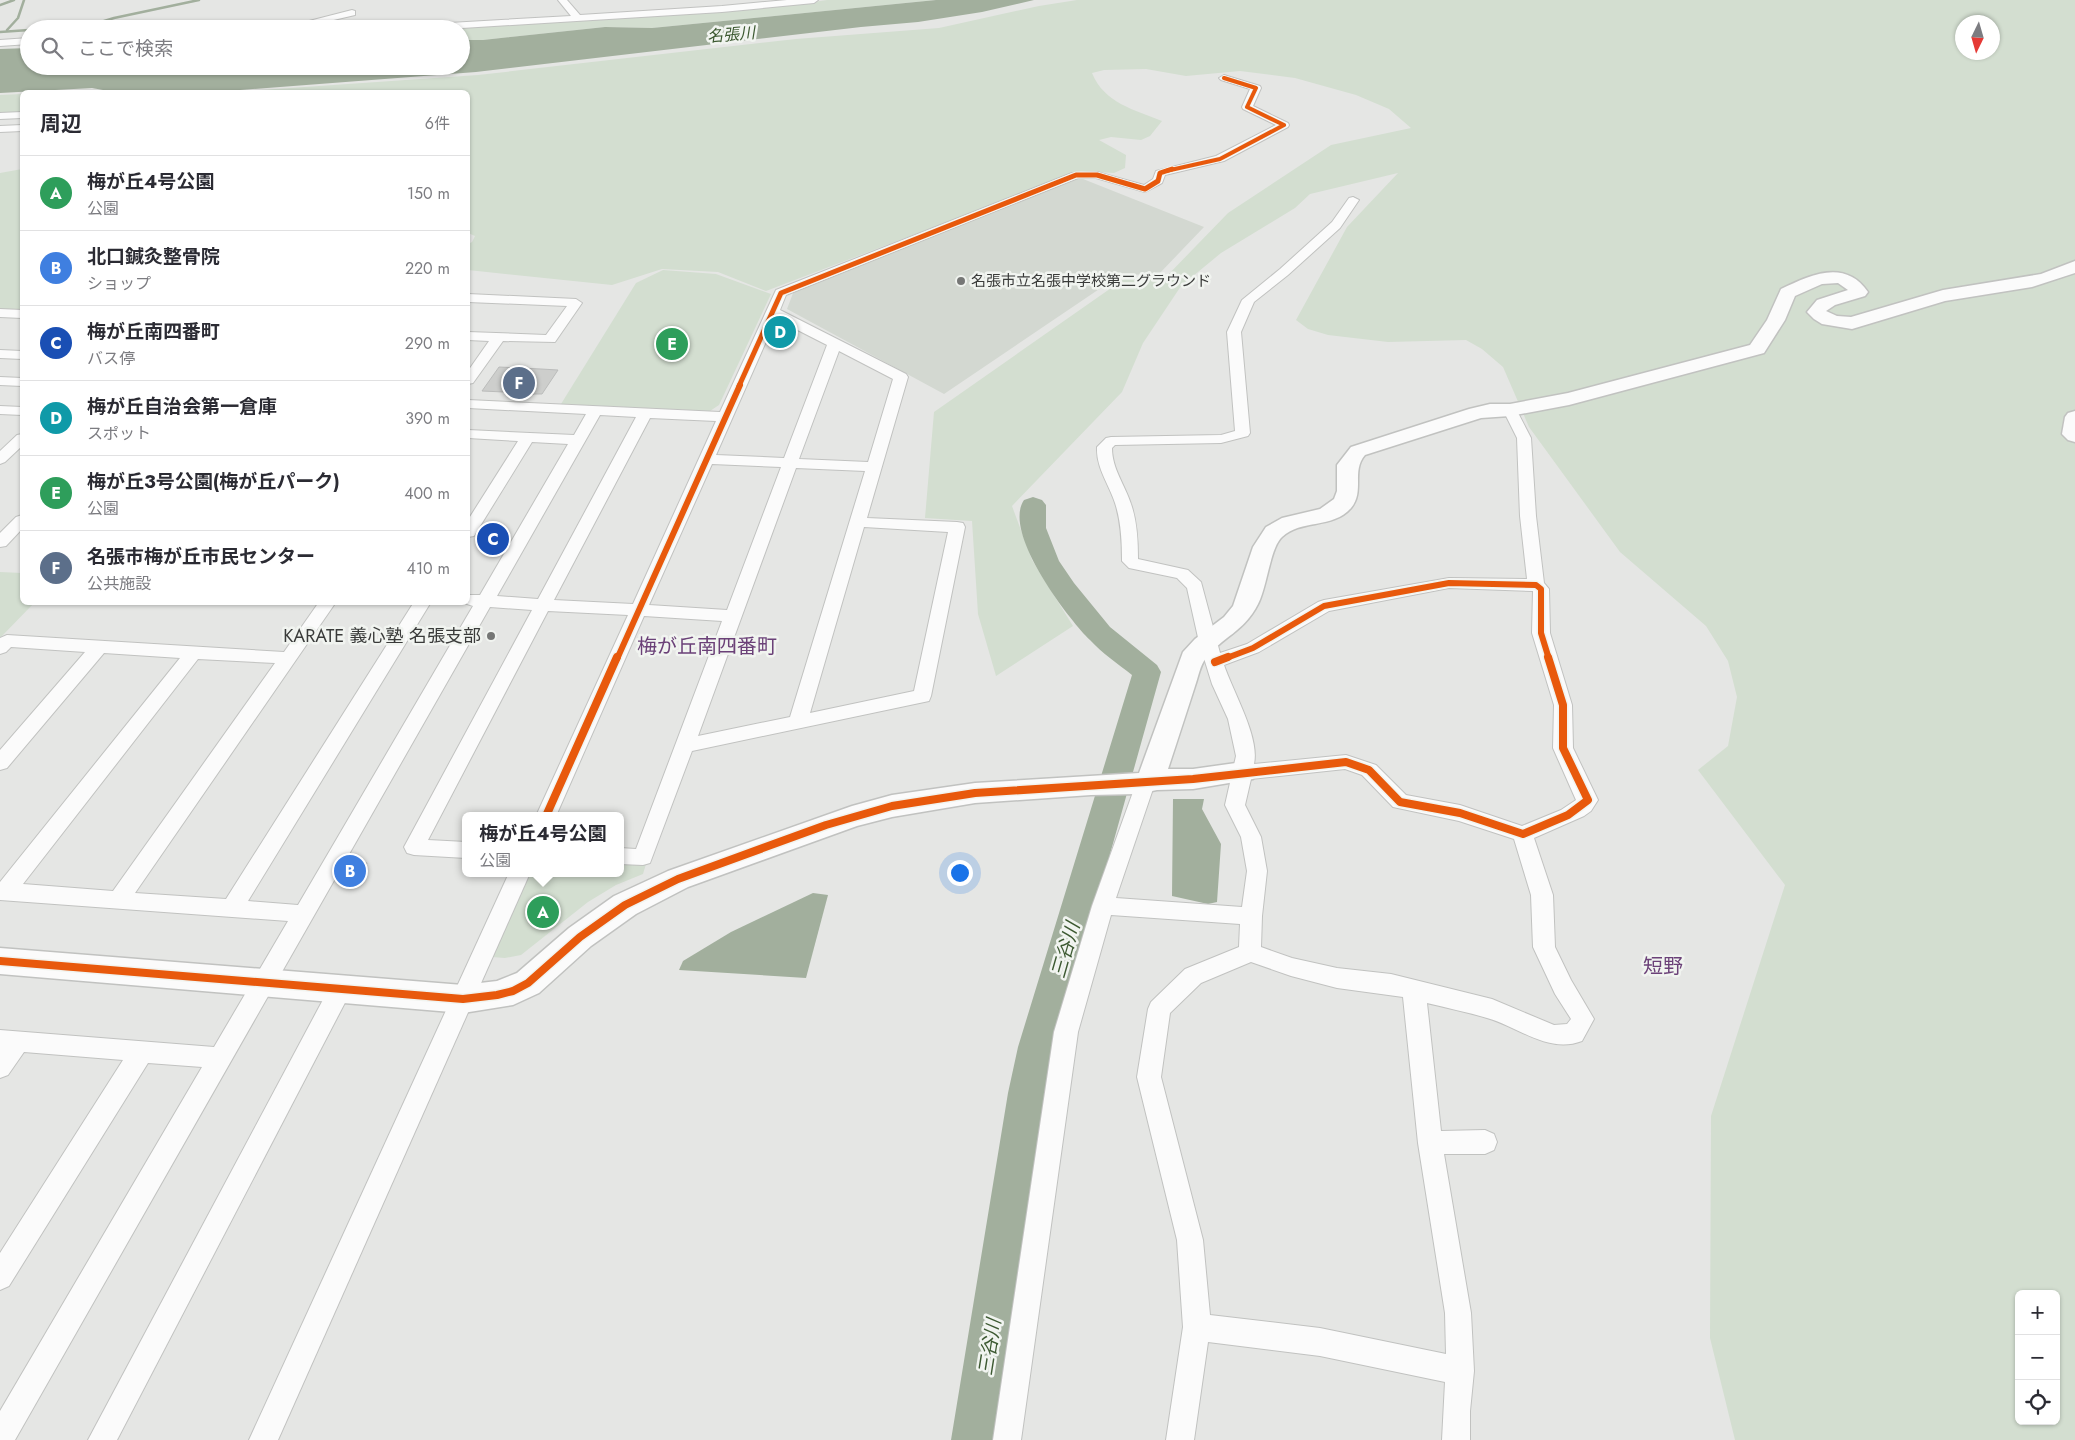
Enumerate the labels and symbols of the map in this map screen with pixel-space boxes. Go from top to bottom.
north arrow [1955,15,2000,60]
water label: 名張川 [706,21,758,48]
place label: 名張市立名張中学校第二グラウンド [971,270,1211,292]
marker: 名張市立名張中学校第二グラウンド [955,275,967,287]
pin: D [764,313,796,351]
pin: E [656,325,688,363]
pin: F [503,364,535,402]
pin: C [477,520,509,558]
place label: KARATE 義心塾 名張支部 [283,623,481,649]
marker: KARATE 義心塾 名張支部 [485,630,497,642]
district label: 梅が丘南四番町 [637,632,777,661]
pin: B [334,852,366,890]
your location [947,860,973,886]
pin: A [527,893,559,931]
water label: 三谷川 [1045,917,1087,981]
district label: 短野 [1643,952,1683,981]
water label: 三谷川 [972,1315,1008,1377]

